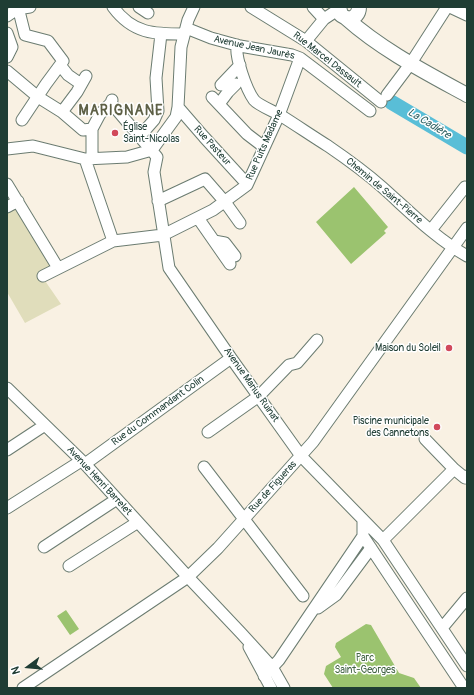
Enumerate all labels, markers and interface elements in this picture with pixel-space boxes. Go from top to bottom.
street label: Rue Marcel Dassault [290,30,364,90]
street label: Avenue Jean Jaurès [212,34,296,62]
district label: MARIGNANE [79,103,163,119]
water label: La Cadière [405,106,453,142]
street label: Rue Puits Madame [244,108,286,182]
place label: Église Saint-Nicolas [123,121,179,144]
street label: Rue Pasteur [191,124,233,168]
marker: Église Saint-Nicolas [110,128,120,138]
street label: Chemin de Saint-Pierre [343,156,425,226]
place label: Maison du Soleil [375,342,441,354]
marker: Maison du Soleil [444,343,454,353]
street label: Avenue Marius Ruinat [221,345,281,425]
street label: Rue du Commandant Colin [109,373,207,449]
place label: Piscine municipale des Cannetons [353,415,429,438]
marker: Piscine municipale des Cannetons [432,422,442,432]
street label: Avenue Henri Barrelet [64,444,134,518]
street label: Rue de Figueras [247,459,299,515]
north arrow [8,647,48,687]
park label: Parc Saint-Georges [335,652,395,676]
text: N [9,665,23,676]

